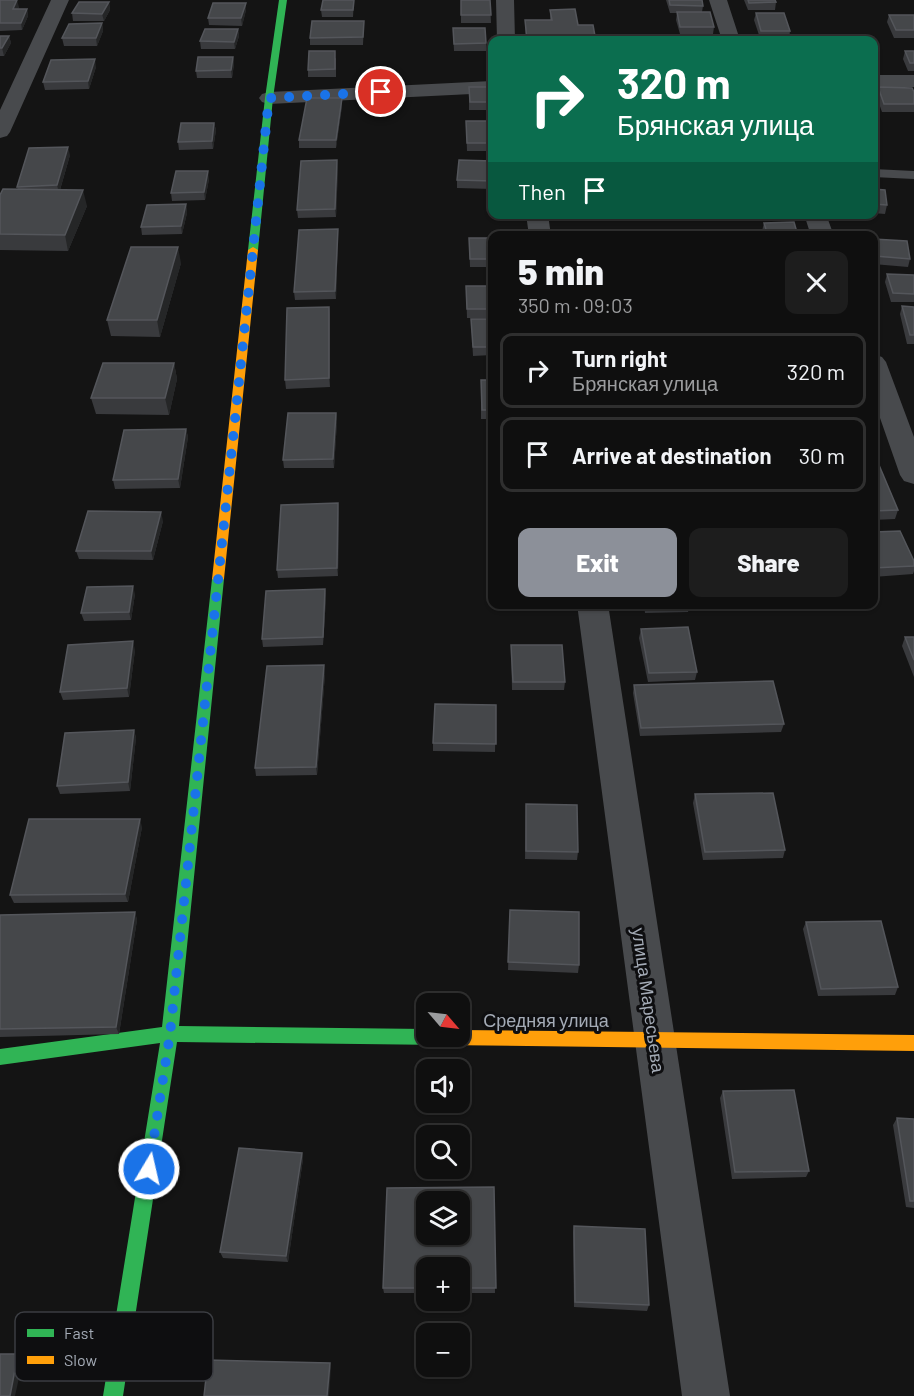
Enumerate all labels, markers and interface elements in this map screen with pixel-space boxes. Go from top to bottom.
text: 320 m [617,57,731,107]
icon: right [518,60,596,138]
pin [355,66,406,117]
icon: arrive [364,75,397,108]
text: Брянская улица [617,108,814,140]
icon: arrive [578,174,611,207]
text: Then [518,178,566,204]
text: 5 min [518,249,604,292]
button: close [785,251,848,314]
text: 350 m · 09:03 [518,293,633,317]
text: Turn right [572,345,667,371]
icon: right [521,354,554,387]
text: 320 m [787,358,845,384]
text: Брянская улица [572,371,718,395]
icon: arrive [521,438,554,471]
text: Arrive at destination [572,442,771,468]
text: 30 m [799,442,845,468]
button: Exit [518,528,677,597]
button: Share [689,528,848,597]
street label: улица Маресьева [628,926,670,1075]
north arrow [416,993,470,1047]
map controls [416,993,470,1377]
street label: Средняя улица [483,1009,610,1031]
button: sound [416,1059,470,1113]
button: search [416,1125,470,1179]
position arrow [117,1137,181,1201]
button: layers [416,1191,470,1245]
button: + [416,1257,470,1311]
legend [15,1312,213,1381]
text: Fast [64,1323,94,1342]
button: − [416,1323,470,1377]
text: Slow [64,1350,97,1369]

